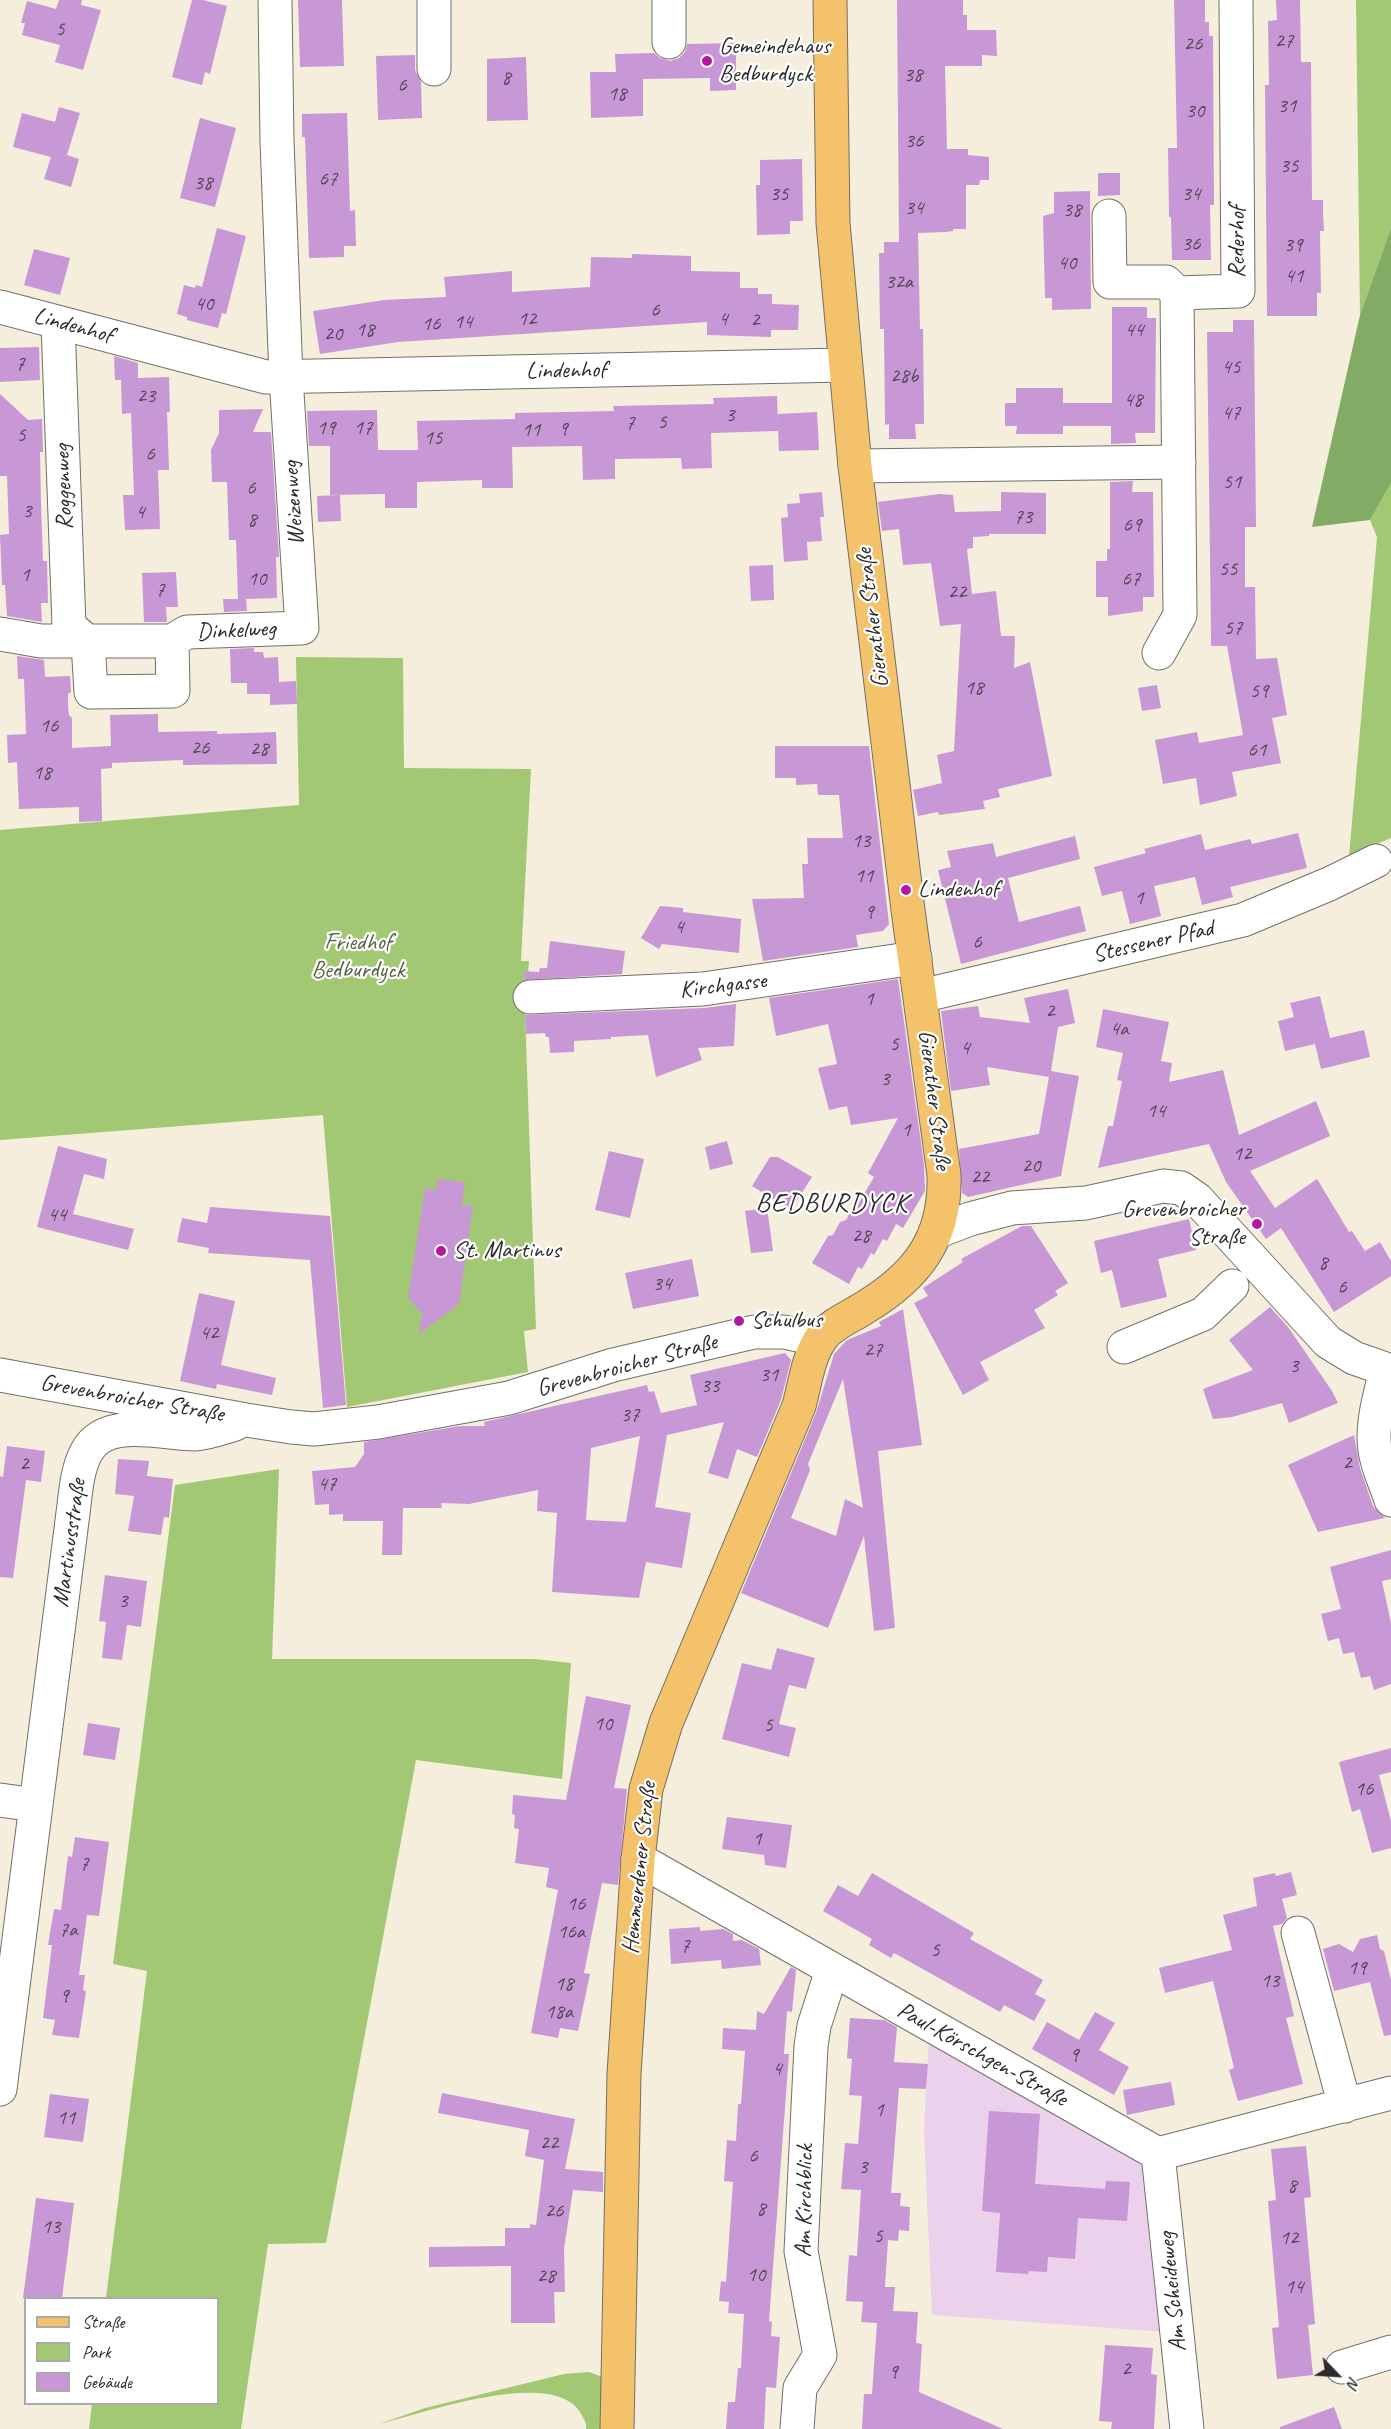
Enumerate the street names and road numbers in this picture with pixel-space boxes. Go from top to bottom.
street label: Rederhof [1224,206,1252,278]
street label: Lindenhof [30,302,116,350]
street label: Lindenhof [526,356,606,386]
street label: Roggenweg [48,444,80,530]
street label: Weizenweg [277,460,311,546]
street label: Gierather Straße [850,547,896,689]
street label: Dinkelweg [196,615,276,647]
street label: Stessener Pfad [1090,914,1216,970]
street label: Kirchgasse [678,966,768,1006]
street label: Gierather Straße [911,1029,957,1171]
street label: Grevenbroicher Straße [534,1328,720,1404]
street label: Grevenbroicher Straße [38,1369,226,1429]
street label: Martinusstraße [47,1477,93,1609]
street label: Hemmerdener Straße [617,1781,663,1955]
street label: Paul-Körschgen-Straße [892,1996,1072,2114]
street label: Am Kirchblick [790,2144,820,2258]
street label: Am Scheideweg [1152,2231,1194,2353]

